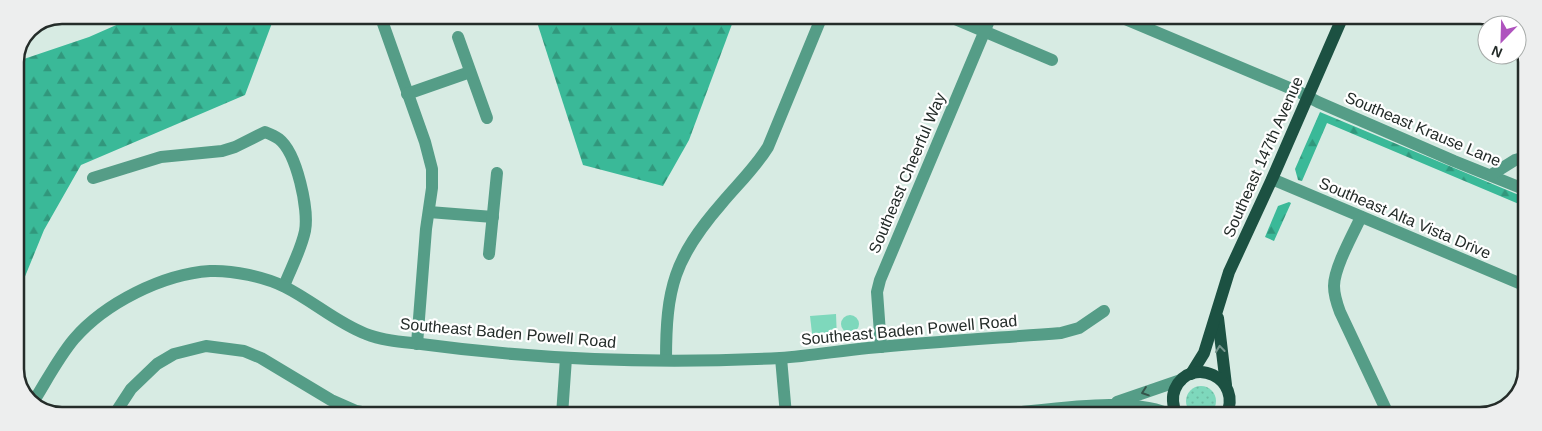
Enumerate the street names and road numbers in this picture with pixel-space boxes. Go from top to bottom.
street label: Southeast 147th Avenue [1220,74,1306,240]
street label: Southeast Krause Lane [1343,89,1503,170]
street label: Southeast Cheerful Way [865,90,949,256]
street label: Southeast Alta Vista Drive [1317,174,1493,262]
street label: Southeast Baden Powell Road [800,312,1018,348]
street label: Southeast Baden Powell Road [399,315,617,351]

